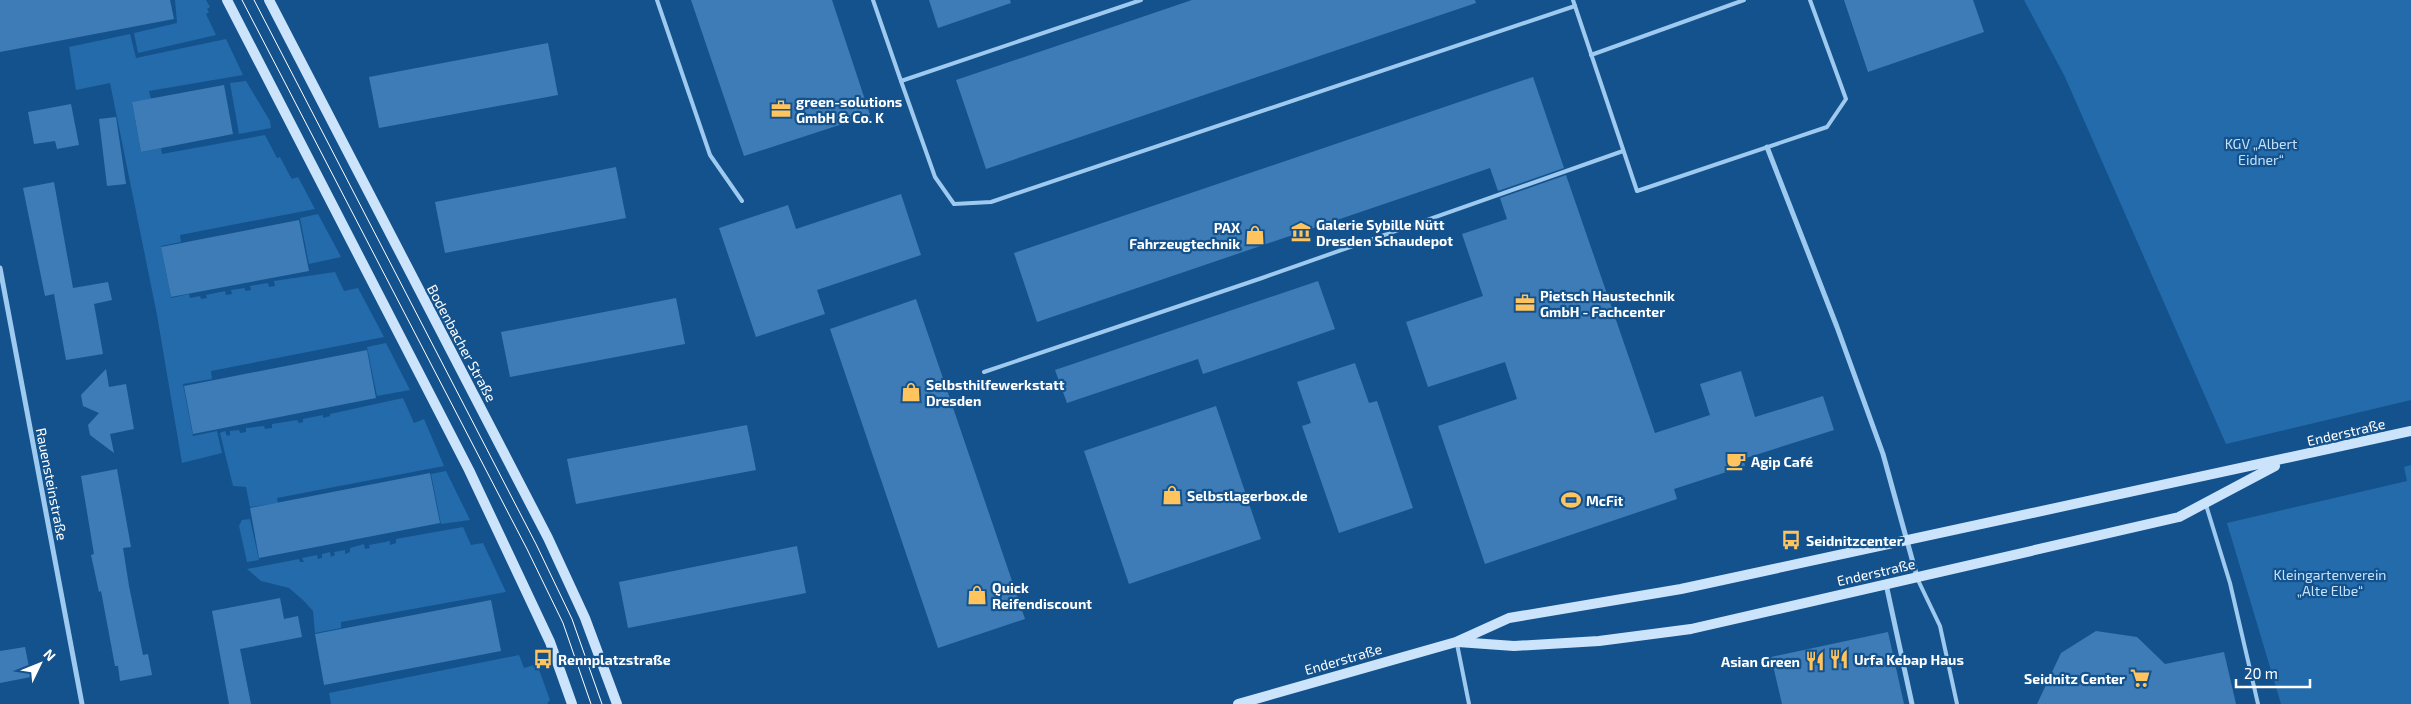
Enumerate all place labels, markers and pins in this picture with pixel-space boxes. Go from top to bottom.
place label: green-solutions GmbH & Co. K [796,93,902,126]
office icon: green-solutions GmbH & Co. K [770,98,792,120]
place label: Galerie Sybille Nütt Dresden Schaudepot [1316,216,1453,249]
place label: PAX Fahrzeugtechnik [1129,219,1240,252]
museum icon: Galerie Sybille Nütt Dresden Schaudepot [1290,221,1312,243]
shop icon: PAX Fahrzeugtechnik [1244,224,1266,246]
place label: Pietsch Haustechnik GmbH - Fachcenter [1540,287,1675,320]
office icon: Pietsch Haustechnik GmbH - Fachcenter [1514,292,1536,314]
place label: Selbsthilfewerkstatt Dresden [926,376,1065,409]
shop icon: Selbsthilfewerkstatt Dresden [900,381,922,403]
cafe icon: Agip Café [1725,450,1747,472]
place label: Agip Café [1751,453,1813,470]
shop icon: Selbstlagerbox.de [1161,484,1183,506]
place label: Selbstlagerbox.de [1187,487,1308,504]
sports icon: McFit [1560,489,1582,511]
place label: McFit [1586,492,1624,509]
bus stop icon: Seidnitzcenter [1780,529,1802,551]
place label: Seidnitzcenter [1806,532,1903,549]
place label: Quick Reifendiscount [992,579,1092,612]
shop icon: Quick Reifendiscount [966,584,988,606]
bus stop icon: Rennplatzstraße [532,648,554,670]
restaurant icon: Urfa Kebap Haus [1828,648,1850,670]
restaurant icon: Asian Green [1804,650,1826,672]
place label: Rennplatzstraße [558,651,671,668]
place label: Urfa Kebap Haus [1854,651,1964,668]
place label: Asian Green [1721,653,1800,670]
supermarket icon: Seidnitz Center [2129,667,2151,689]
place label: Seidnitz Center [2024,670,2125,687]

